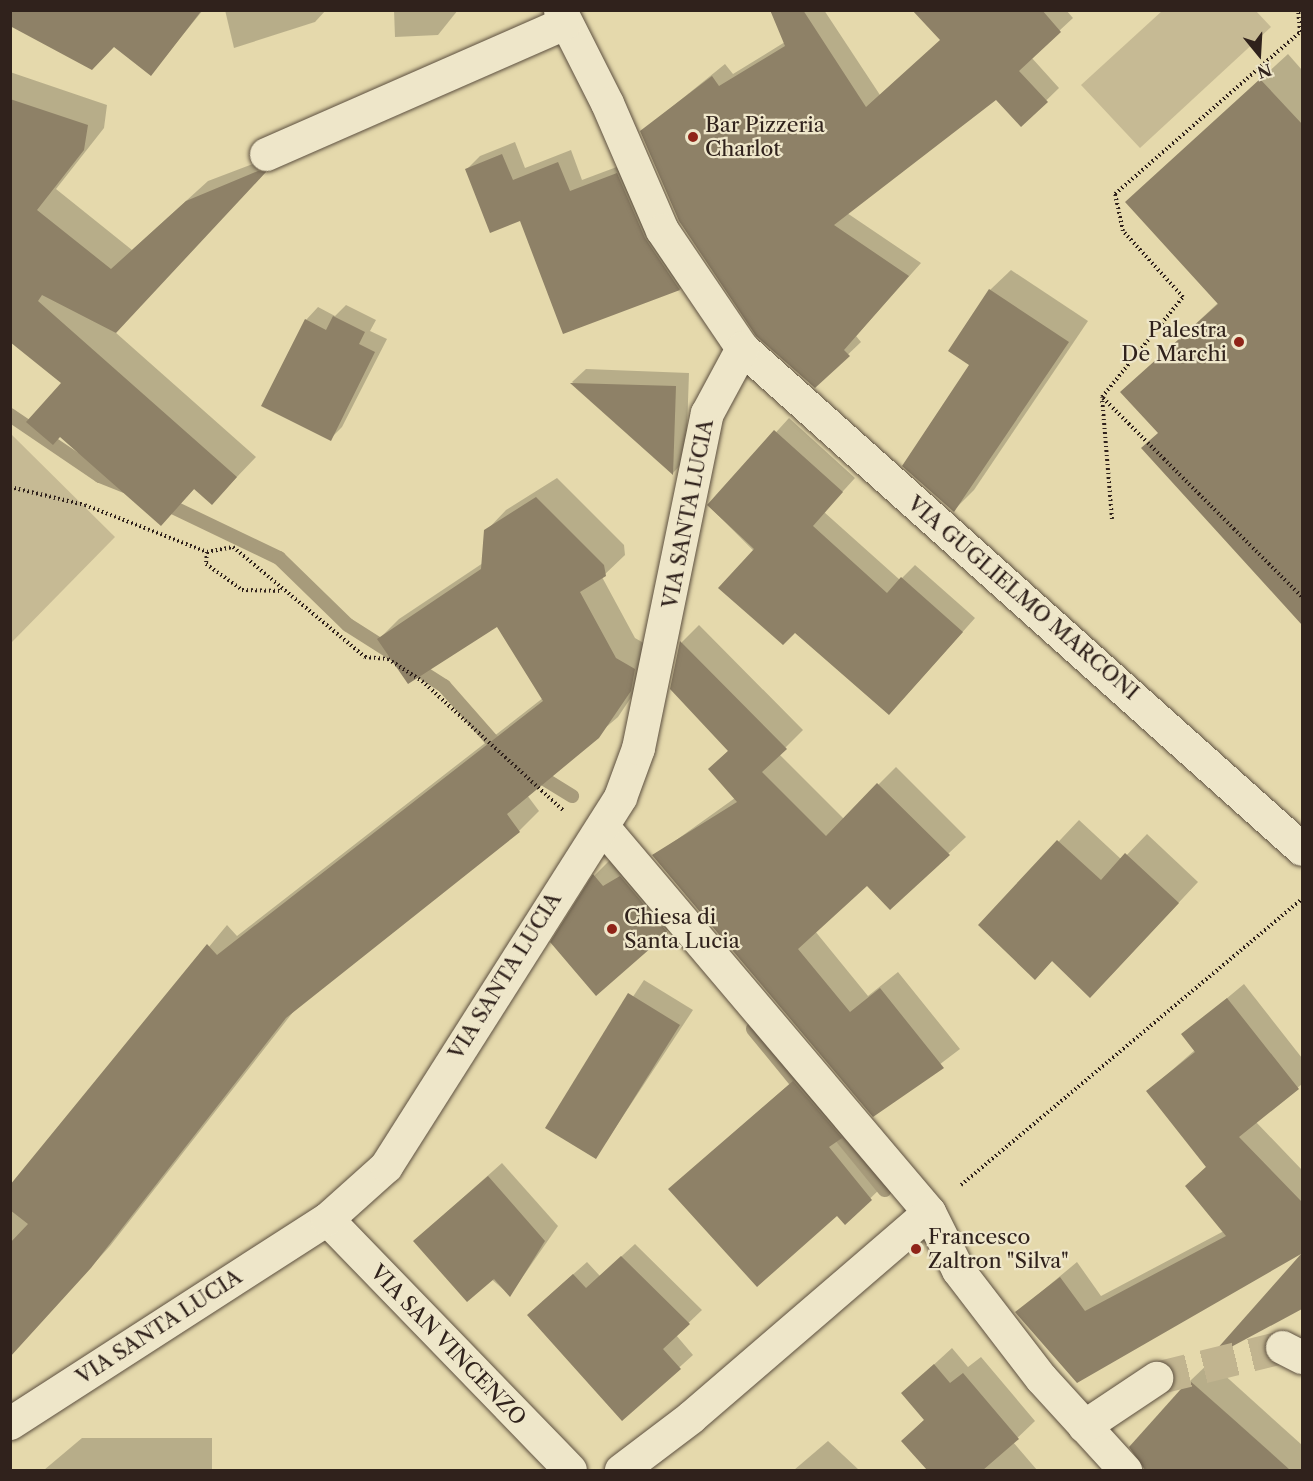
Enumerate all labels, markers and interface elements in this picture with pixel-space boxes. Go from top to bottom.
north arrow [1229,24,1289,84]
text: N [1255,59,1274,83]
place label: Bar Pizzeria Charlot [705,112,825,162]
marker: Bar Pizzeria Charlot [686,130,700,144]
place label: Palestra De Marchi [1121,317,1227,367]
marker: Palestra De Marchi [1232,335,1246,349]
street label: VIA SANTA LUCIA [657,416,719,612]
street label: VIA GUGLIELMO MARCONI [902,491,1144,705]
street label: VIA SANTA LUCIA [443,887,567,1065]
place label: Chiesa di Santa Lucia [624,904,740,954]
marker: Chiesa di Santa Lucia [605,922,619,936]
place label: Francesco Zaltron "Silva" [928,1224,1069,1274]
marker: Francesco Zaltron "Silva" [909,1242,923,1256]
street label: VIA SAN VINCENZO [364,1259,532,1431]
street label: VIA SANTA LUCIA [71,1264,247,1390]

